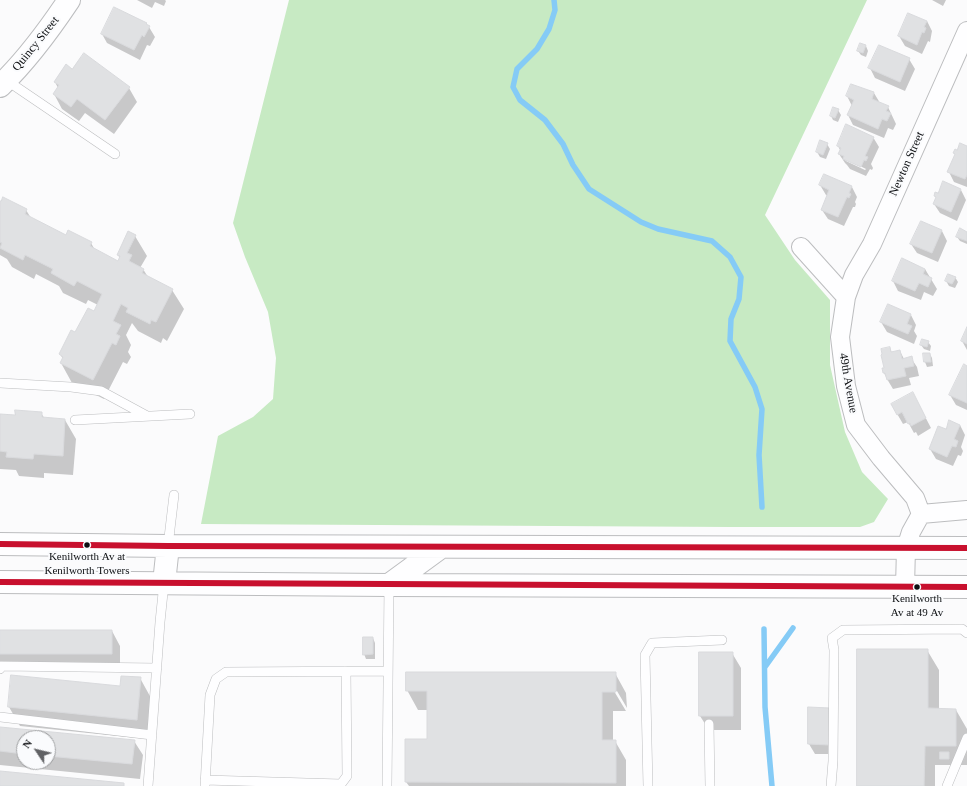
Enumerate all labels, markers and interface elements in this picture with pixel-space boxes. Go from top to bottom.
street label: Quincy Street [10,14,62,74]
street label: Newton Street [886,130,928,198]
street label: 49th Avenue [836,352,860,414]
marker: Kenilworth Av at Kenilworth Towers [82,540,92,550]
place label: Kenilworth Av at Kenilworth Towers [44,550,130,576]
marker: Kenilworth Av at 49 Av [912,582,922,592]
place label: Kenilworth Av at 49 Av [891,592,943,618]
north arrow [16,730,56,770]
text: N [20,737,34,750]

